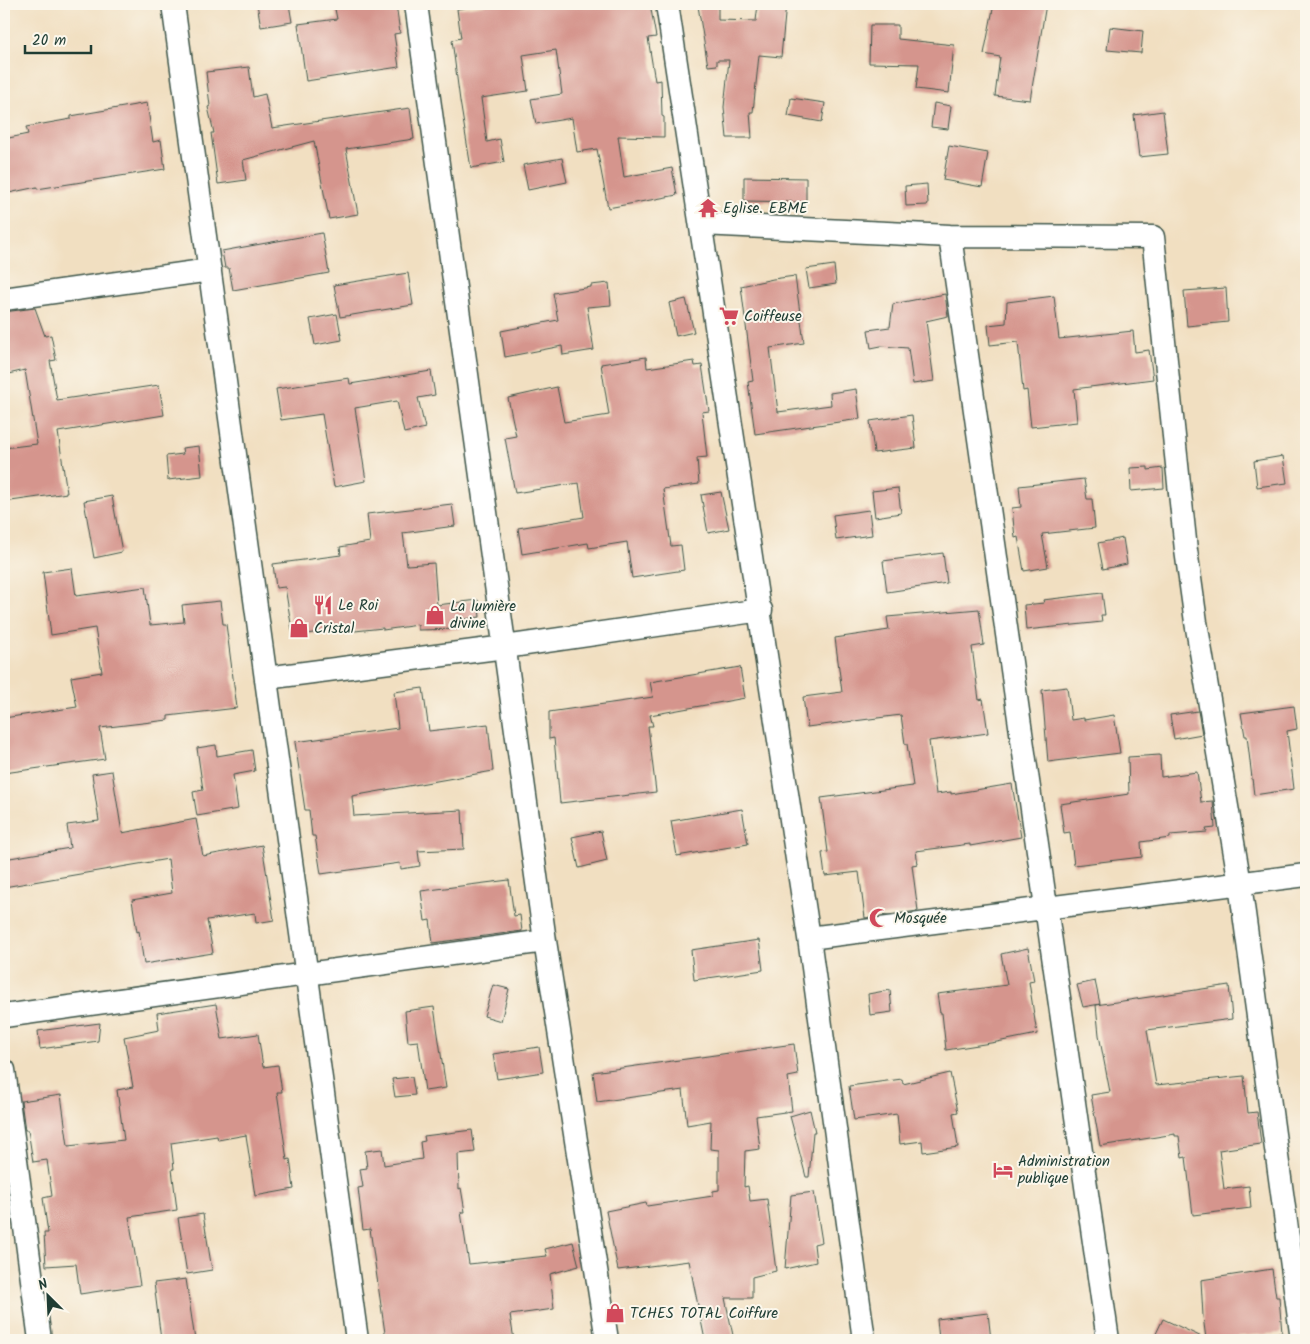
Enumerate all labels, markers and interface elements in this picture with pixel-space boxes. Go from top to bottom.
scale bar [25,22,91,54]
text: 20 m [32,29,66,53]
temple icon: Eglise. EBME [697,197,719,219]
place label: Eglise. EBME [723,197,809,221]
supermarket icon: Coiffeuse [718,305,740,327]
place label: Coiffeuse [744,305,802,329]
restaurant icon: Le Roi [312,594,334,616]
place label: Le Roi [338,594,380,618]
place label: La lumière divine [450,595,516,636]
shop icon: La lumière divine [424,604,446,626]
shop icon: Cristal [288,617,310,639]
place label: Cristal [314,617,355,641]
mosque icon: Mosquée [868,907,890,929]
place label: Mosquée [894,907,947,931]
place label: Administration publique [1017,1150,1110,1191]
hotel icon: Administration publique [992,1159,1014,1181]
north arrow [22,1272,72,1322]
text: N [35,1273,52,1297]
shop icon: TCHES TOTAL Coiffure [604,1302,626,1324]
place label: TCHES TOTAL Coiffure [630,1302,778,1326]

